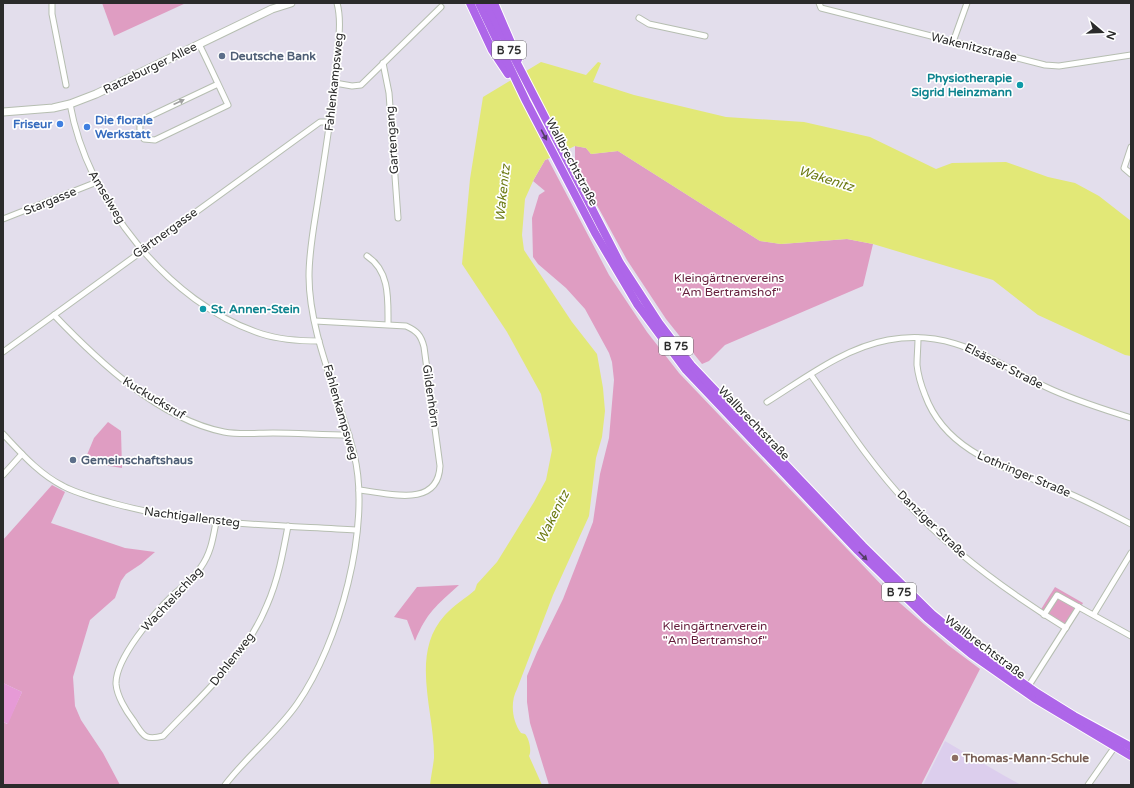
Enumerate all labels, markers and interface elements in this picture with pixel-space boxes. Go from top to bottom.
north arrow [1082,12,1122,52]
text: N [1103,29,1119,41]
street label: Wakenitzstraße [930,30,1019,65]
street label: Fahlenkampsweg [322,32,346,132]
street label: Ratzeburger Allee [101,39,199,97]
road number: B 75 [492,41,526,59]
place label: Deutsche Bank [230,49,316,63]
marker: Deutsche Bank [217,51,227,61]
place label: Physiotherapie Sigrid Heinzmann [912,71,1012,100]
marker: Physiotherapie Sigrid Heinzmann [1015,80,1025,90]
one-way arrow [173,99,185,105]
street label: Gartengang [383,105,401,175]
place label: Die florale Werkstatt [95,113,153,141]
street label: Wallbrechtstraße [543,116,601,208]
place label: Friseur [13,117,52,131]
marker: Friseur [55,119,65,129]
marker: Die florale Werkstatt [82,122,92,132]
one-way arrow [541,129,547,141]
water label: Wakenitz [492,162,514,222]
water label: Wakenitz [796,163,857,196]
street label: Amselweg [86,168,128,226]
street label: Stargasse [22,184,79,218]
street label: Gärtnergasse [130,205,200,261]
park label: Kleingärtnervereins "Am Bertramshof" [674,271,785,299]
place label: St. Annen-Stein [211,302,300,316]
marker: St. Annen-Stein [198,304,208,314]
road number: B 75 [659,337,693,355]
street label: Elsässer Straße [962,340,1046,392]
street label: Fahlenkampsweg [321,363,361,461]
street label: Gildenhörn [420,364,442,428]
street label: Kuckucksruf [120,374,188,422]
street label: Wallbrechtstraße [715,383,793,463]
street label: Lothringer Straße [975,448,1073,500]
place label: Gemeinschaftshaus [81,453,193,467]
marker: Gemeinschaftshaus [68,455,78,465]
water label: Wakenitz [533,487,574,546]
street label: Danziger Straße [894,487,970,561]
street label: Nachtigallensteg [143,504,241,530]
one-way arrow [858,551,868,561]
street label: Wachtelschlag [139,564,205,634]
road number: B 75 [882,583,916,601]
street label: Wallbrechtstraße [942,612,1028,682]
park label: Kleingärtnerverein "Am Bertramshof" [663,619,767,647]
street label: Dohlenweg [207,629,257,689]
place label: Thomas-Mann-Schule [962,751,1089,765]
marker: Thomas-Mann-Schule [950,753,960,763]

